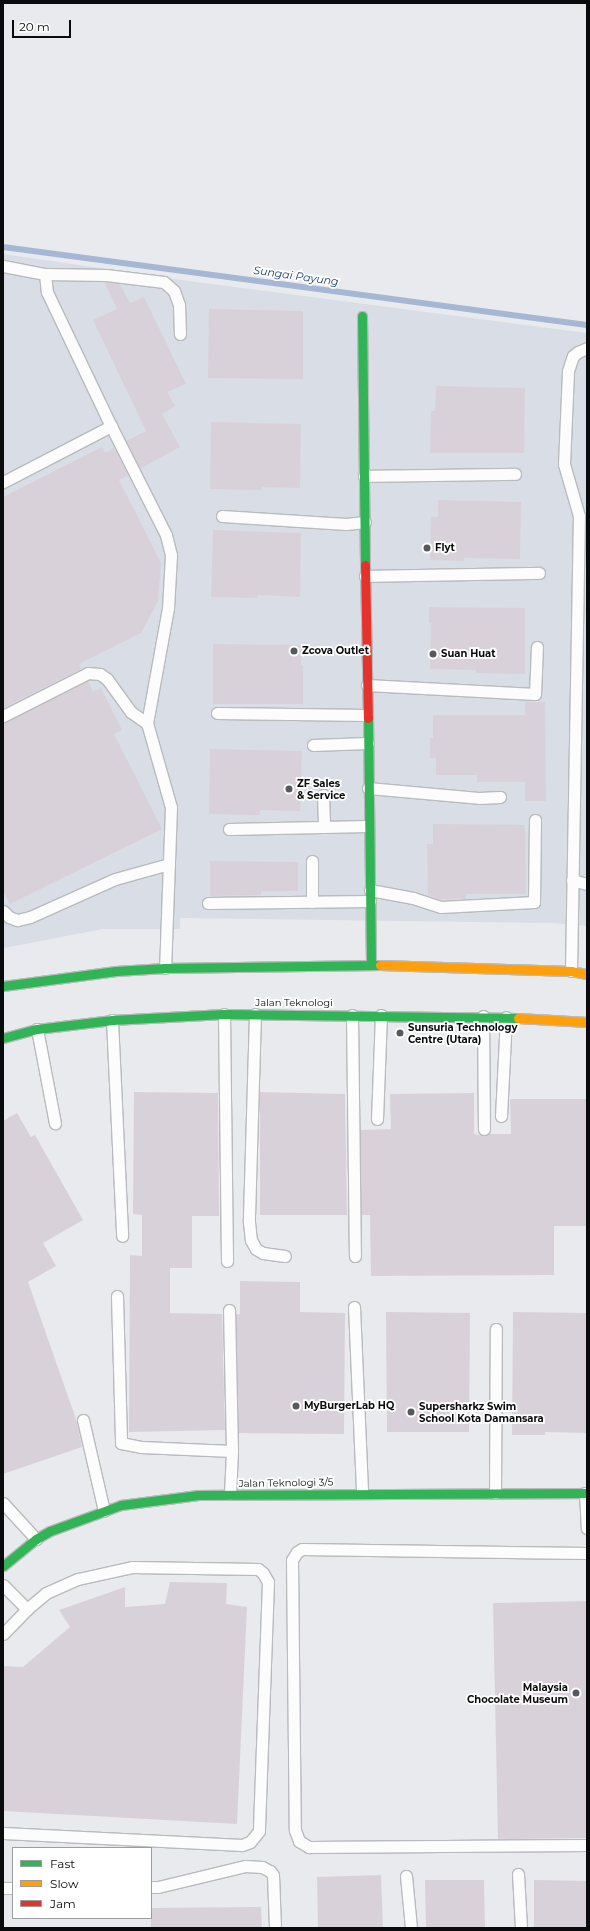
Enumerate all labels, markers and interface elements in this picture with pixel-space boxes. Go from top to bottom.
scale bar [14,12,73,38]
text: 20 m [19,19,50,34]
water label: Sungai Payung [253,263,339,289]
place label: Flyt [435,542,455,554]
marker: Flyt [422,543,432,553]
place label: Zcova Outlet [302,645,369,657]
marker: Zcova Outlet [289,646,299,656]
place label: Suan Huat [441,648,496,660]
marker: Suan Huat [428,649,438,659]
place label: ZF Sales & Service [297,777,345,800]
marker: ZF Sales & Service [284,784,294,794]
street label: Jalan Teknologi [255,997,333,1009]
place label: Sunsuria Technology Centre (Utara) [408,1021,517,1044]
marker: Sunsuria Technology Centre (Utara) [395,1028,405,1038]
place label: MyBurgerLab HQ [304,1400,394,1412]
place label: Supersharkz Swim School Kota Damansara [419,1400,544,1424]
marker: MyBurgerLab HQ [291,1401,301,1411]
marker: Supersharkz Swim School Kota Damansara [406,1407,416,1417]
street label: Jalan Teknologi 3/5 [238,1476,334,1490]
place label: Malaysia Chocolate Museum [467,1681,568,1704]
marker: Malaysia Chocolate Museum [571,1688,581,1698]
legend [12,1847,152,1919]
text: Fast [50,1856,75,1871]
text: Slow [50,1876,79,1891]
text: Jam [50,1896,76,1911]

